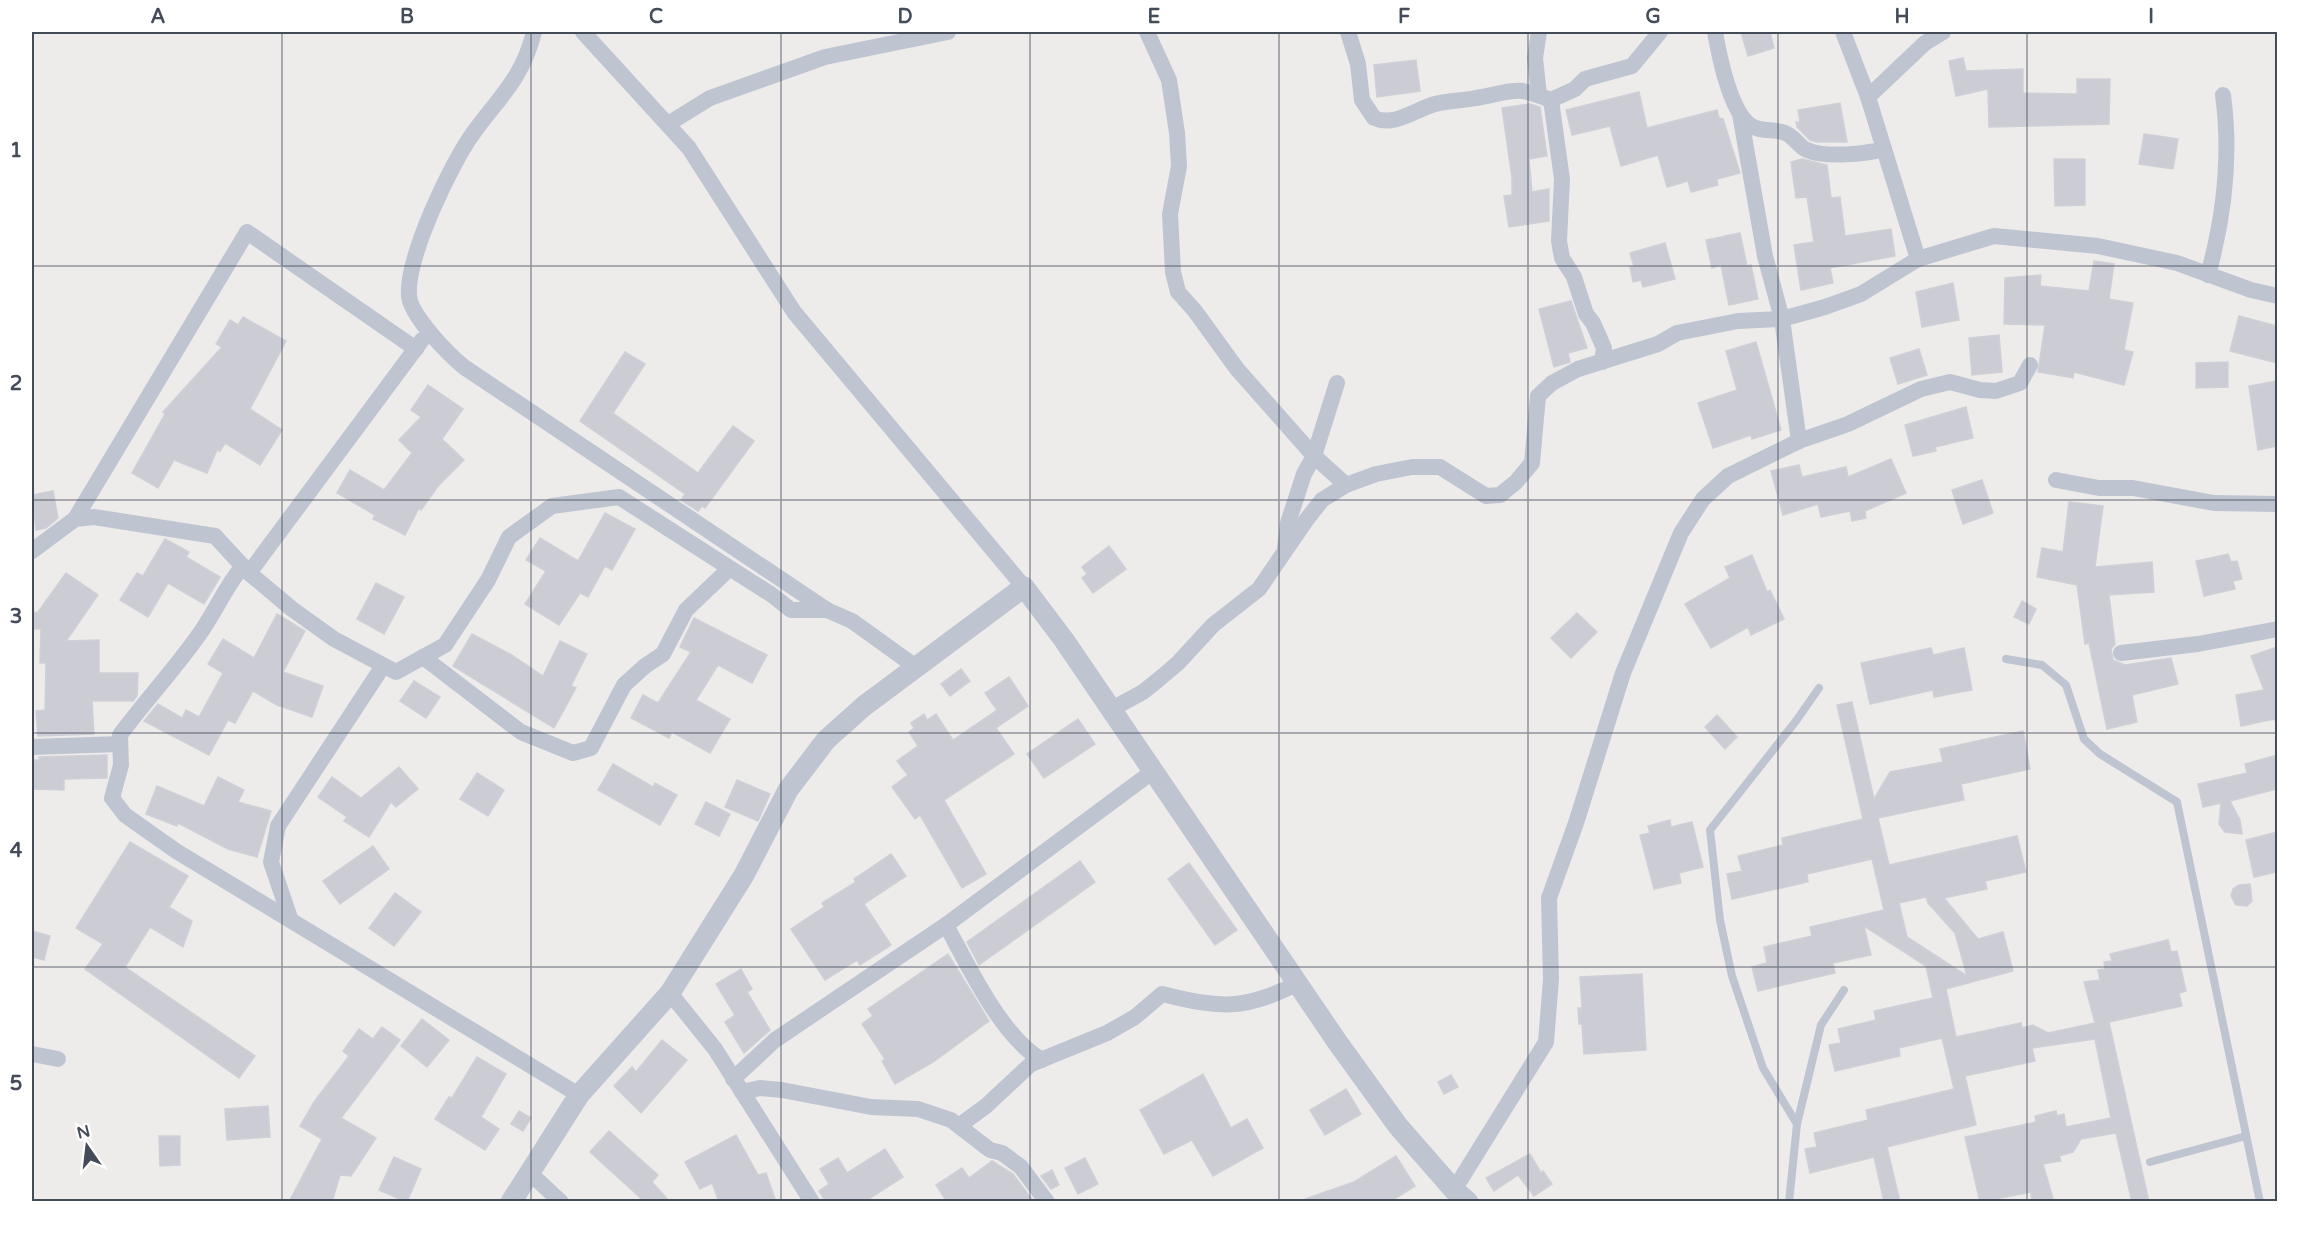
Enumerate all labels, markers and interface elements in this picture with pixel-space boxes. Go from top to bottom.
text: A [151,5,166,29]
text: B [400,5,414,29]
text: C [649,5,663,29]
text: D [897,5,913,29]
text: E [1148,5,1161,29]
text: F [1398,5,1410,29]
text: G [1645,5,1661,29]
text: H [1894,5,1910,29]
text: I [2148,5,2154,29]
text: 1 [10,139,22,163]
text: 2 [10,372,22,396]
text: 3 [10,605,22,629]
text: 4 [10,839,23,863]
text: 5 [10,1072,22,1096]
north arrow [57,1116,117,1176]
text: N [75,1121,92,1144]

